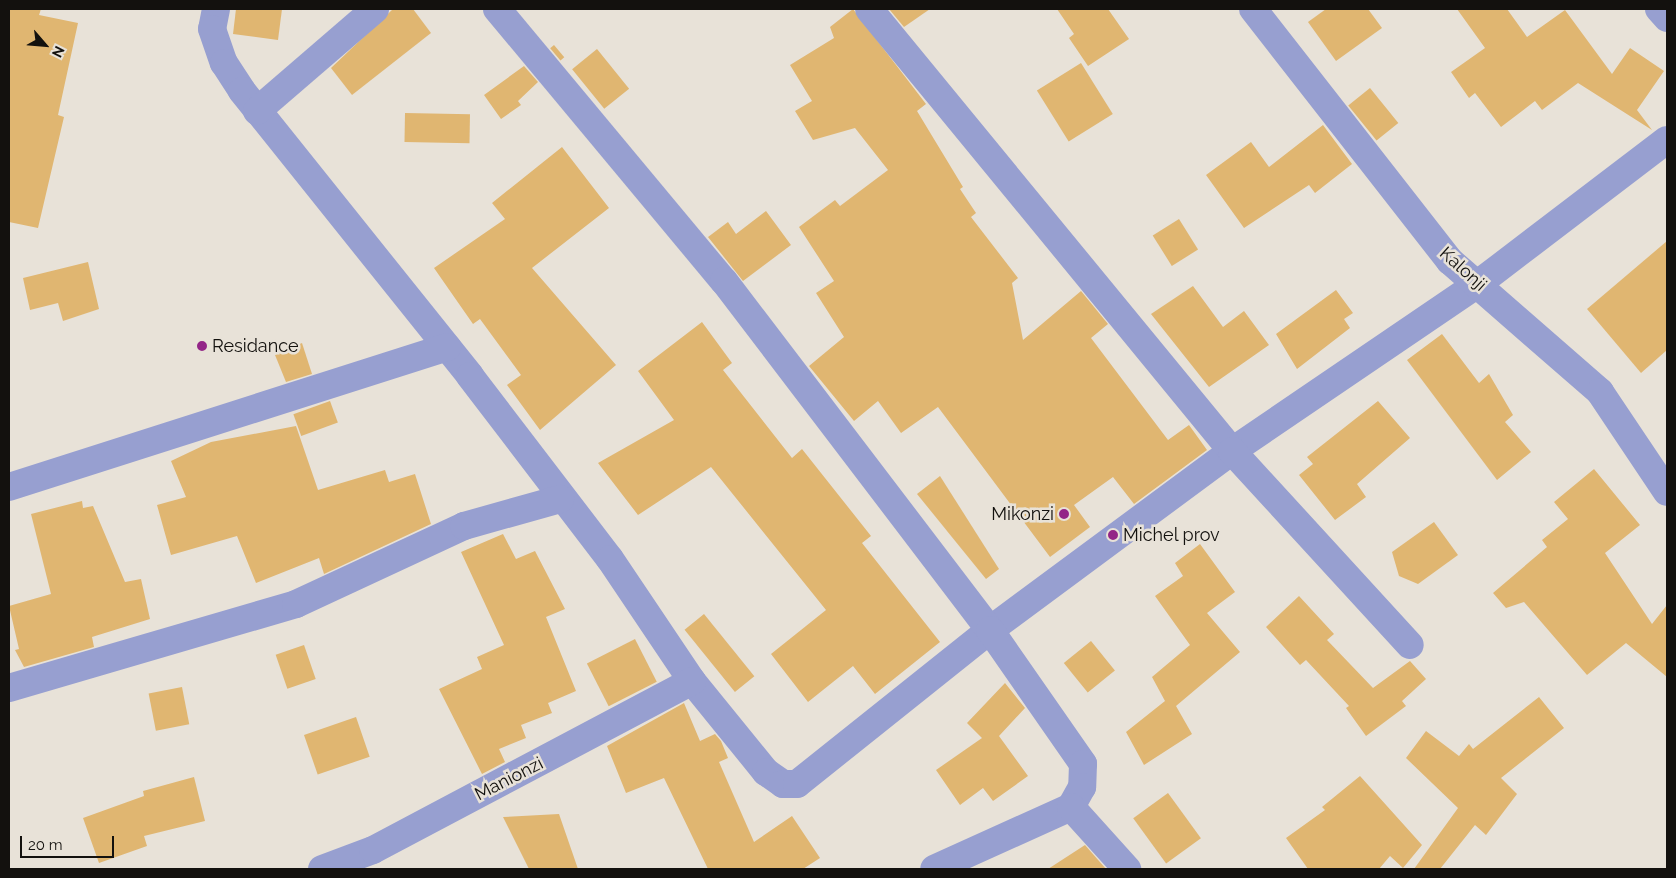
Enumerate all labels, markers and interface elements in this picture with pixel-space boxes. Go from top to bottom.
north arrow [20,20,70,70]
text: N [49,43,68,60]
street label: Kalonji [1435,242,1491,296]
place label: Residance [212,335,299,357]
marker: Residance [196,340,208,352]
place label: Mikonzi [991,503,1054,525]
marker: Mikonzi [1058,508,1070,520]
place label: Michel prov [1123,524,1220,546]
marker: Michel prov [1107,529,1119,541]
street label: Manionzi [471,753,547,805]
scale bar [22,826,116,858]
text: 20 m [28,836,63,854]

